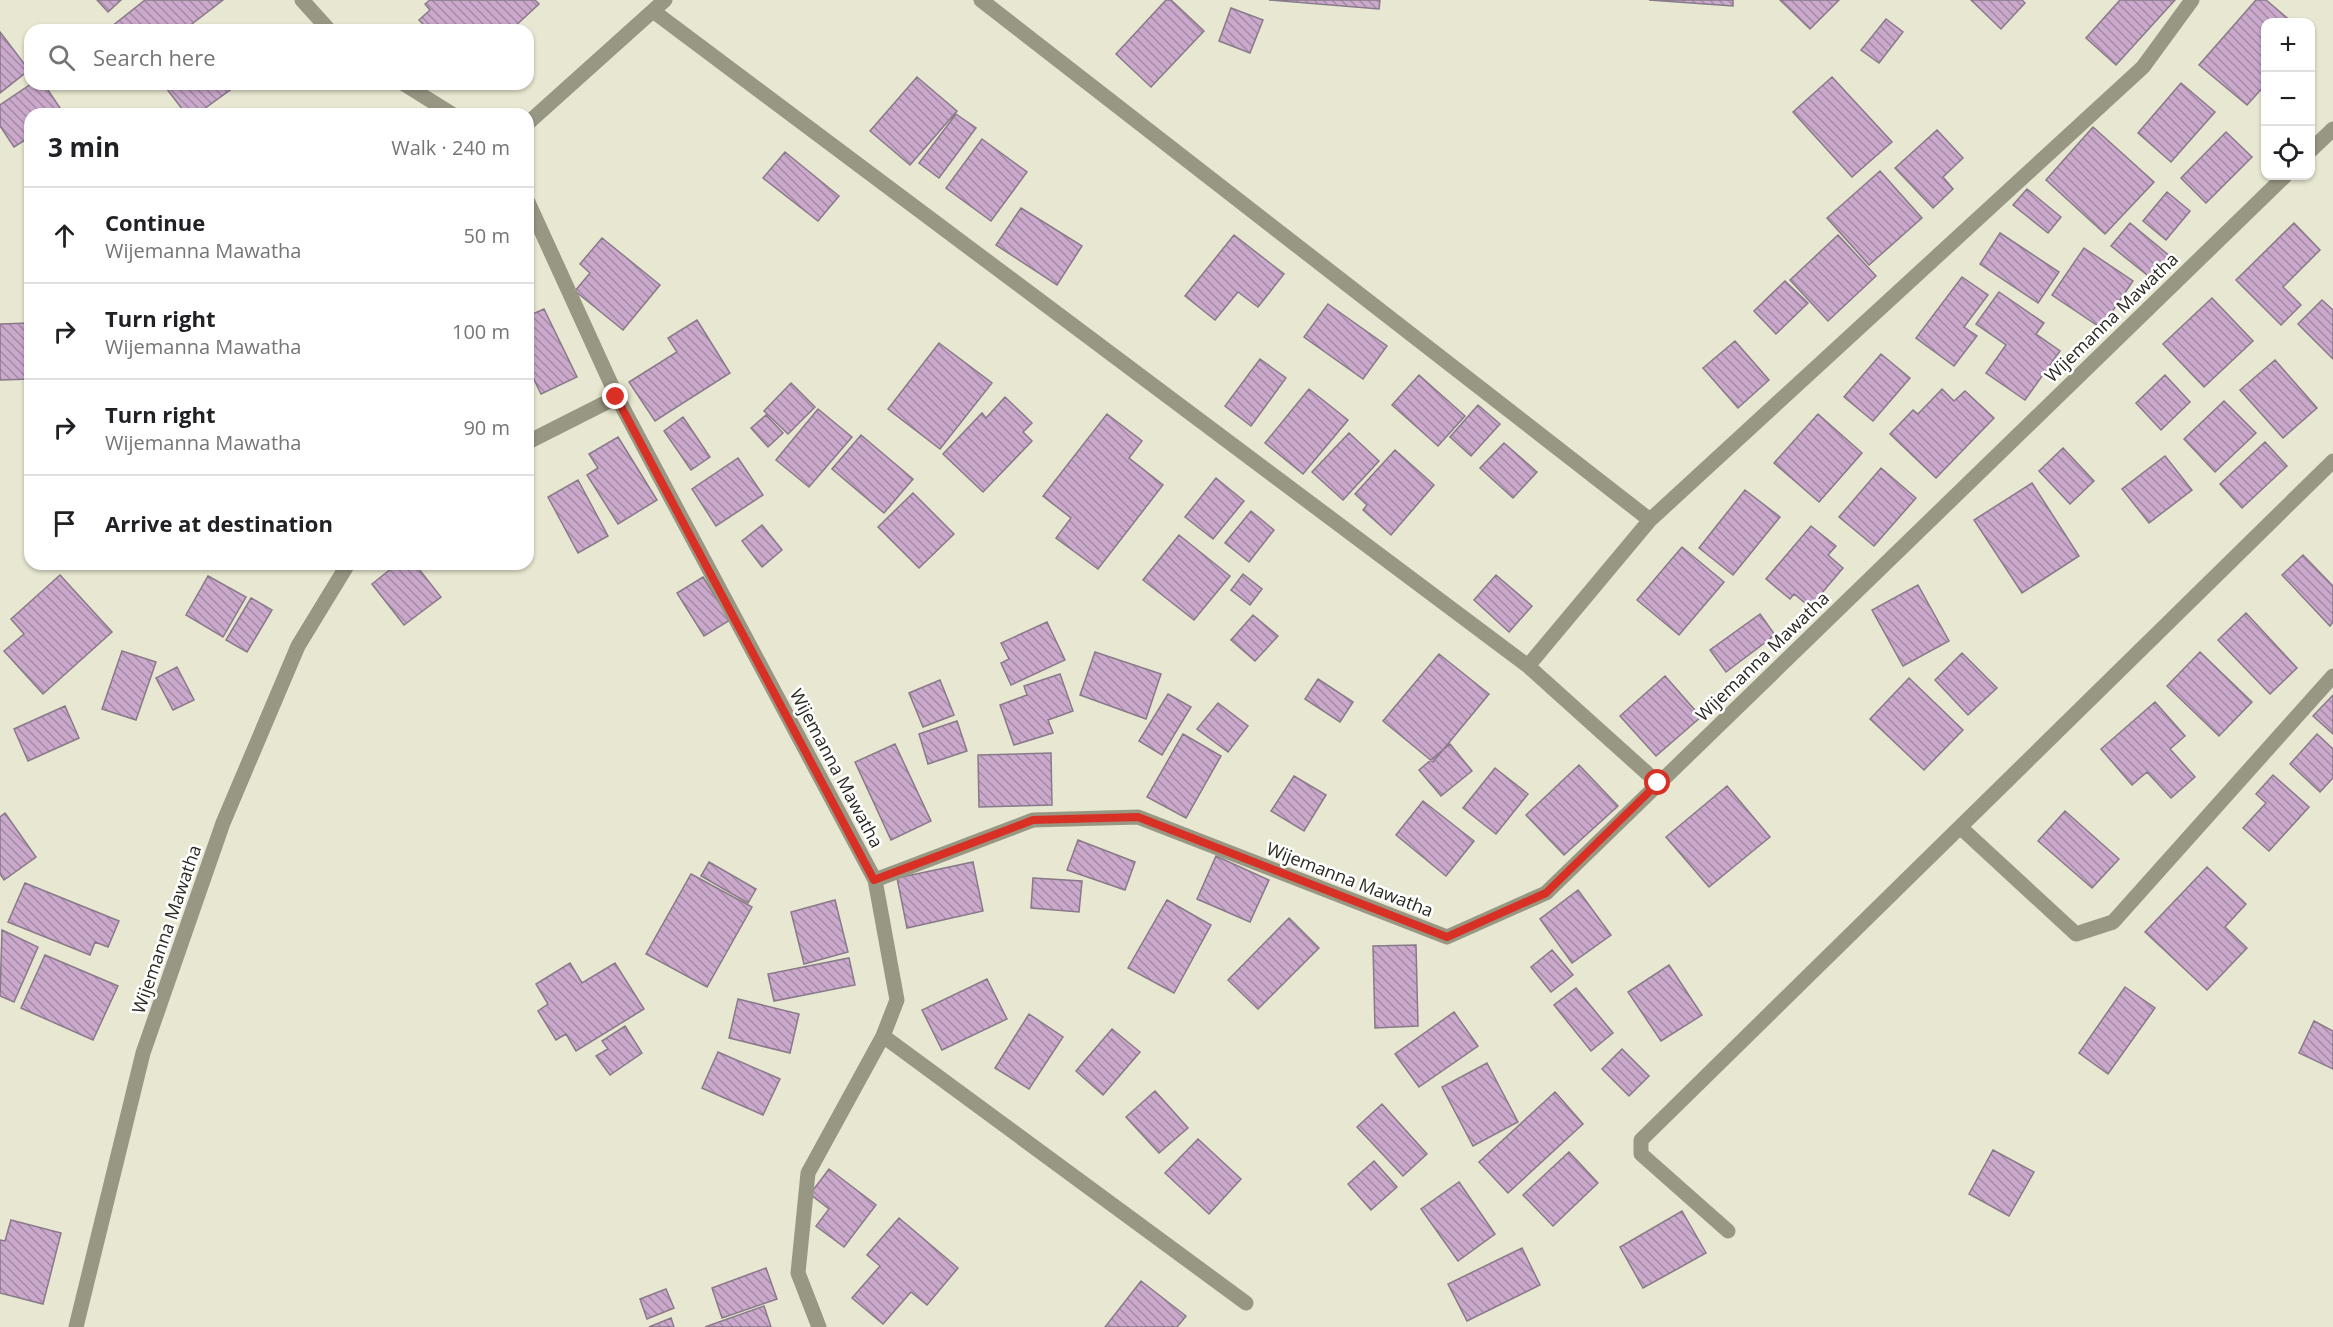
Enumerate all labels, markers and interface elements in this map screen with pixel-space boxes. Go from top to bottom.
map controls [2261,18,2315,180]
button: + [2261,18,2315,72]
search box [24,24,534,90]
icon: search [45,41,78,74]
text: Search here [93,42,216,72]
button: − [2261,72,2315,126]
button: locate [2261,126,2315,180]
text: 3 min [48,129,120,165]
text: Walk · 240 m [391,134,510,161]
text: Continue [105,207,205,237]
icon: ahead [48,219,81,252]
text: 50 m [463,222,510,249]
text: Wijemanna Mawatha [105,237,301,264]
street label: Wijemanna Mawatha [2039,247,2183,387]
text: Turn right [105,303,216,333]
icon: right [48,315,81,348]
text: 100 m [452,318,510,345]
text: Wijemanna Mawatha [105,333,301,360]
route end [602,383,628,409]
text: Turn right [105,399,216,429]
icon: right [48,411,81,444]
text: 90 m [463,414,510,441]
text: Wijemanna Mawatha [105,429,301,456]
icon: arrive [48,507,81,540]
text: Arrive at destination [105,508,333,538]
street label: Wijemanna Mawatha [1690,586,1834,726]
street label: Wijemanna Mawatha [785,684,889,852]
route start [1644,769,1670,795]
street label: Wijemanna Mawatha [1263,836,1437,922]
street label: Wijemanna Mawatha [126,841,206,1017]

